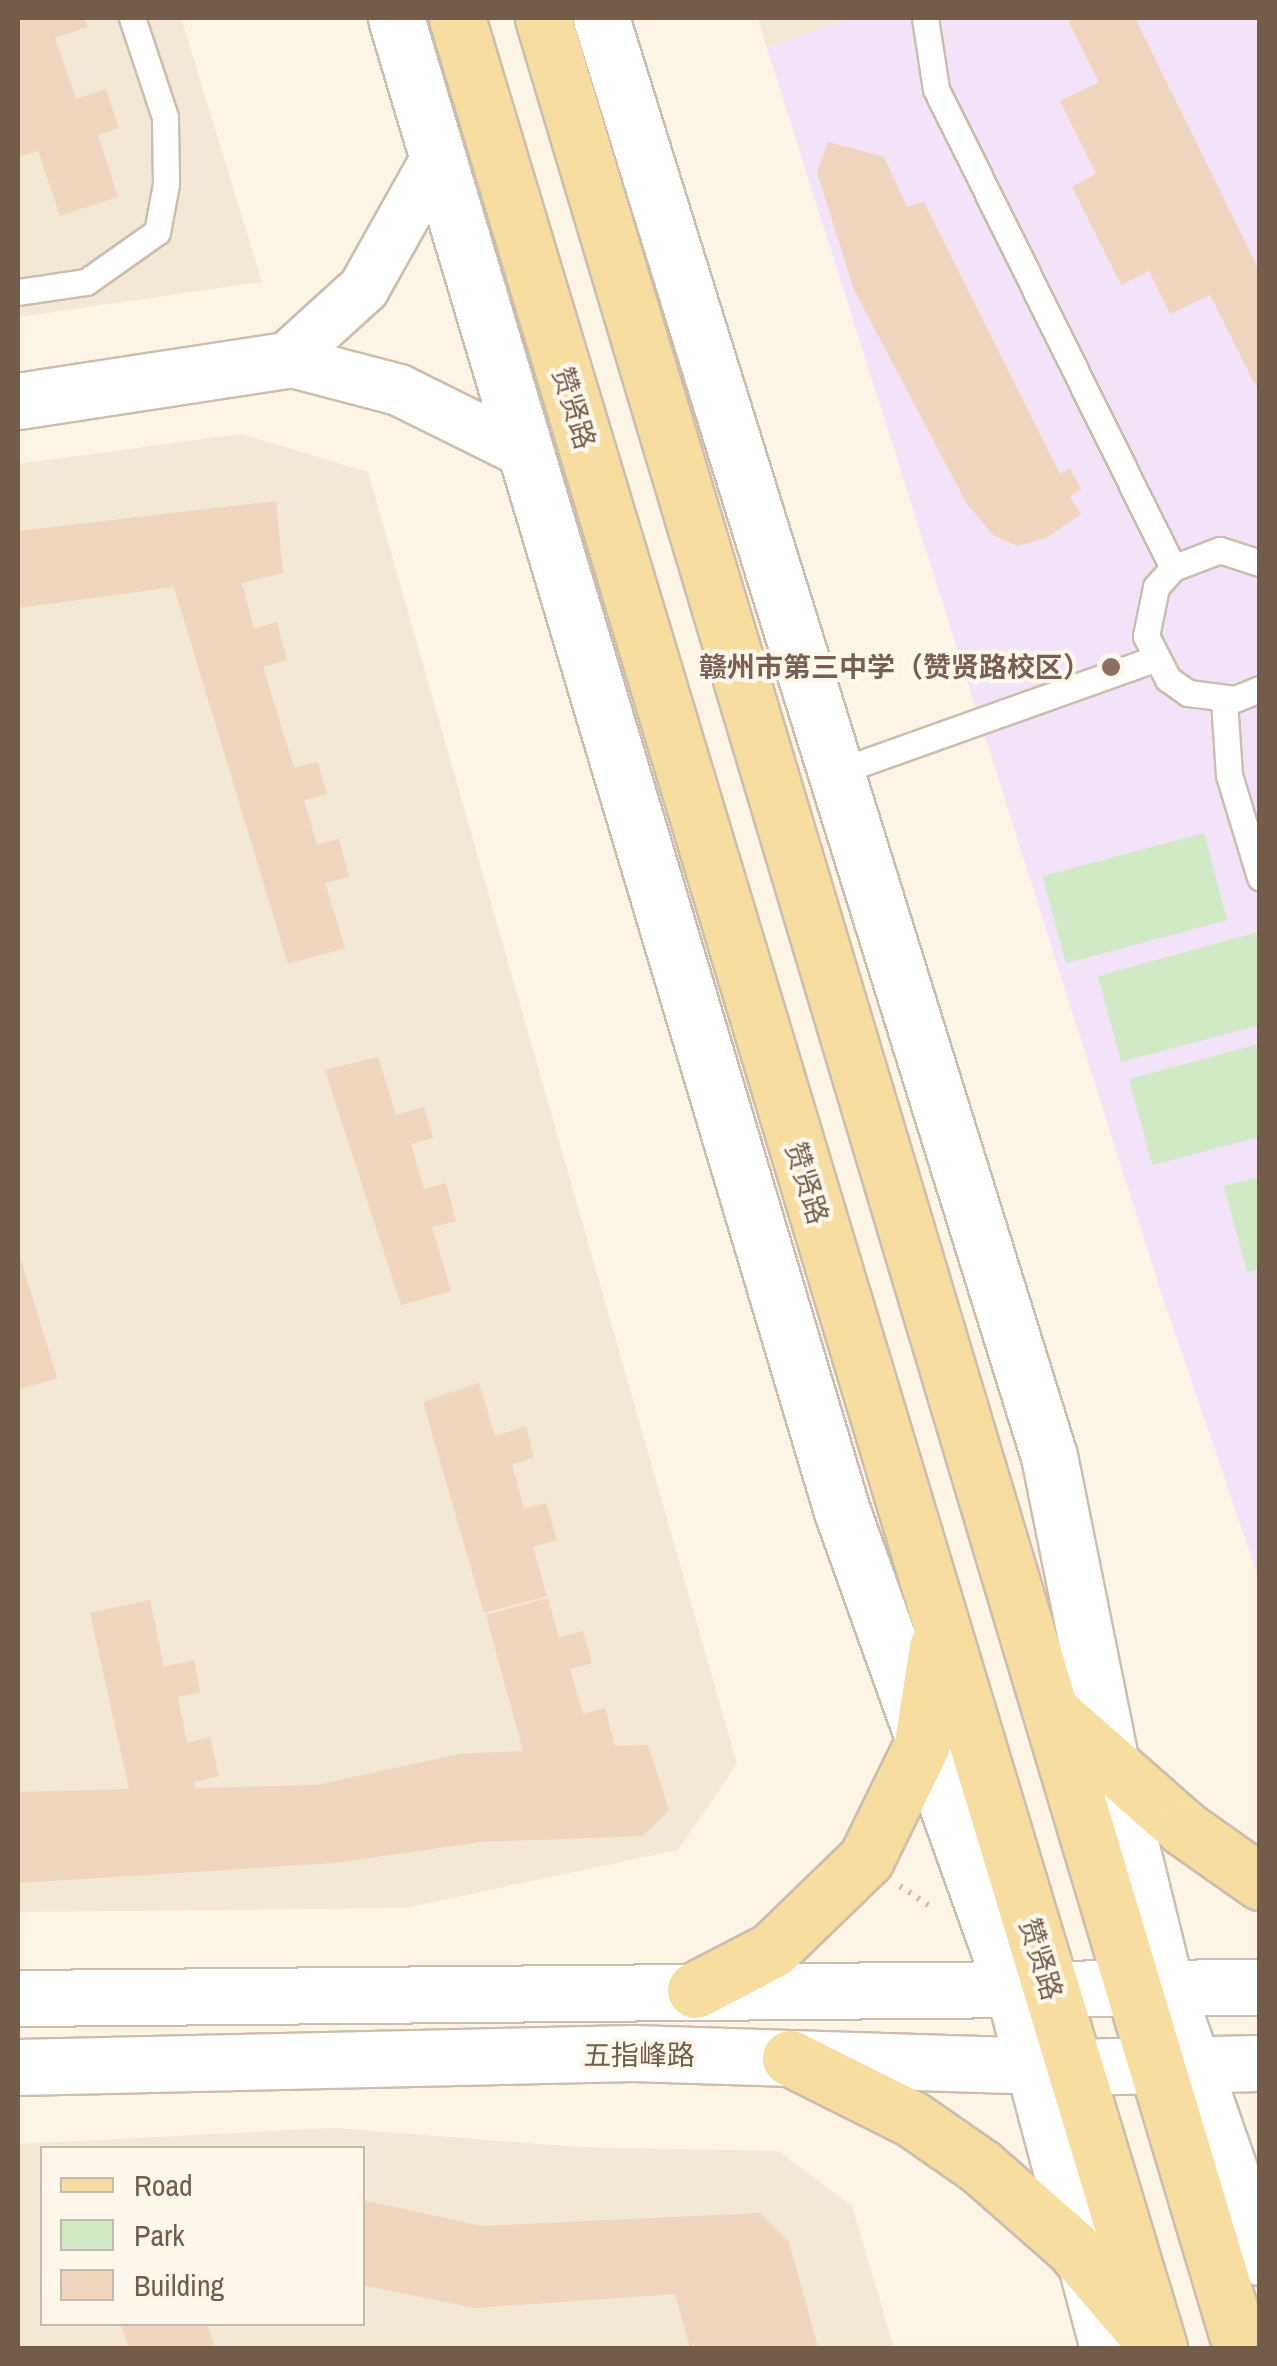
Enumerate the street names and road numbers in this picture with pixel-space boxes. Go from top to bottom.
street label: 赞贤路 [546,363,602,453]
street label: 赞贤路 [779,1138,835,1228]
street label: 赞贤路 [1013,1914,1069,2004]
street label: 五指峰路 [583,2038,695,2072]

